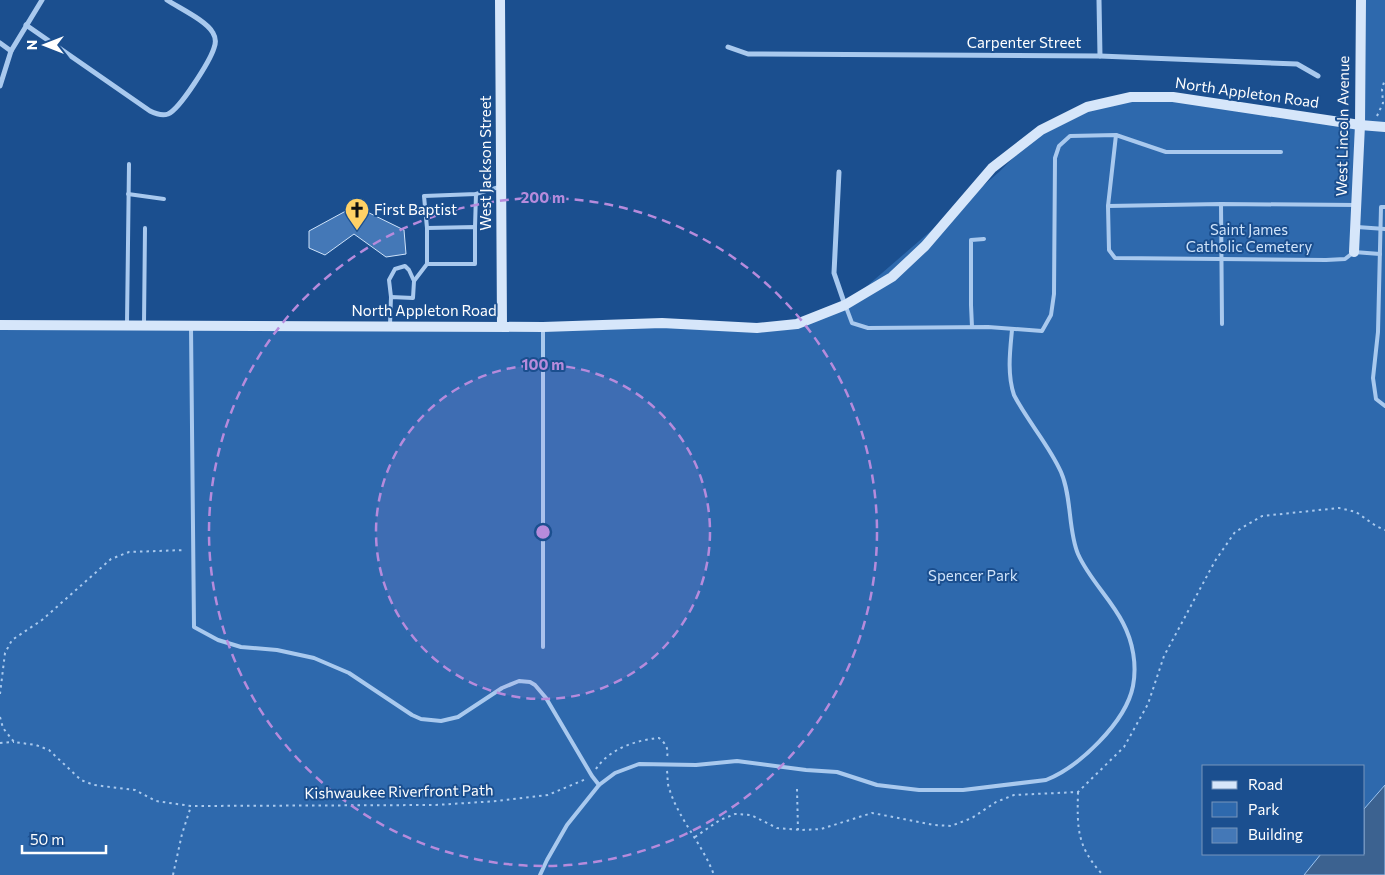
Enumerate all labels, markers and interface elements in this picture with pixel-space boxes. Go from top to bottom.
north arrow [20,20,70,70]
street label: Carpenter Street [967,33,1081,51]
text: N [23,40,40,50]
street label: West Lincoln Avenue [1332,55,1352,196]
street label: North Appleton Road [1174,73,1320,111]
street label: West Jackson Street [476,95,494,231]
text: 200 m [521,188,565,206]
church icon: First Baptist [344,197,370,231]
place label: First Baptist [374,200,457,218]
park label: Saint James Catholic Cemetery [1186,220,1313,255]
street label: North Appleton Road [351,301,497,319]
text: 100 m [522,355,564,373]
centre of rings [534,523,552,541]
park label: Spencer Park [928,566,1018,584]
legend [1202,765,1365,855]
text: Road [1248,775,1283,793]
street label: Kishwaukee Riverfront Path [304,780,494,802]
text: Park [1248,800,1279,818]
scale bar [22,822,106,854]
text: Building [1248,825,1303,843]
text: 50 m [30,830,64,848]

